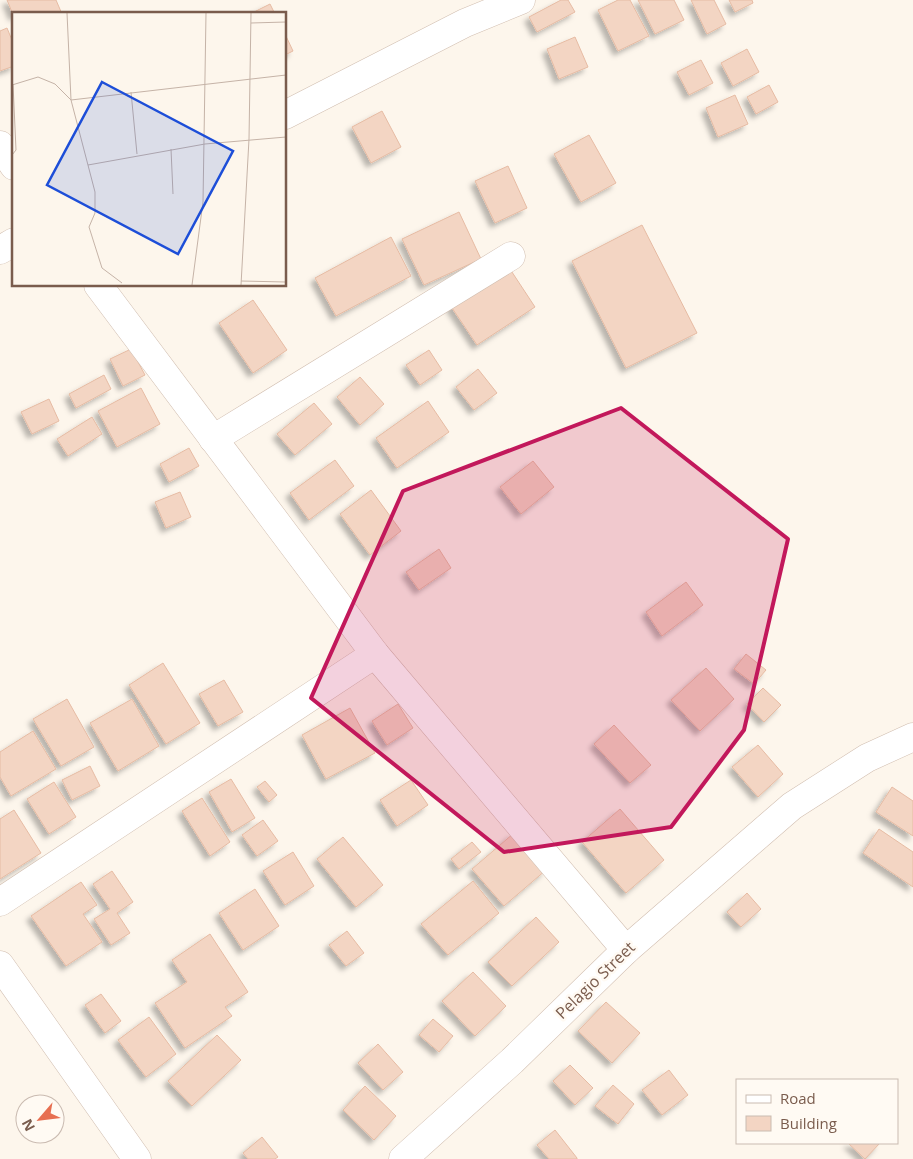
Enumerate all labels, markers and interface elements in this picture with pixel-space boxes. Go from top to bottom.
inset map [12,12,286,286]
street label: Pelagio Street [550,936,640,1024]
legend [736,1079,898,1144]
text: Road [780,1088,816,1108]
north arrow [15,1094,65,1144]
text: Building [780,1113,837,1133]
text: N [17,1116,39,1135]

